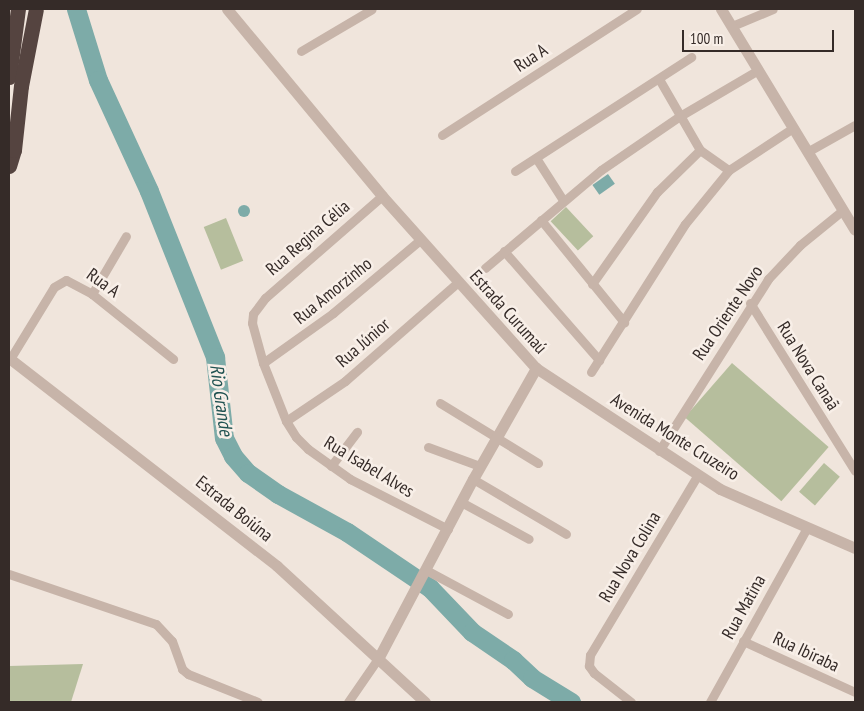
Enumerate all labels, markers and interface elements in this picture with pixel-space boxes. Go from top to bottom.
scale bar [684,20,836,52]
text: 100 m [690,29,723,48]
street label: Rua A [510,39,552,77]
street label: Rua Regina Célia [262,196,354,280]
street label: Rua Amorzinho [290,253,376,329]
street label: Rua Oriente Novo [688,262,768,364]
street label: Rua A [82,264,124,302]
street label: Estrada Curumaú [465,266,551,358]
street label: Rua Júnior [332,314,394,372]
street label: Rua Nova Canaã [772,318,844,414]
water label: Rio Grande [205,363,237,437]
street label: Avenida Monte Cruzeiro [607,389,743,485]
street label: Rua Isabel Alves [320,432,418,502]
street label: Estrada Boiúna [191,471,277,547]
street label: Rua Nova Colina [595,508,665,606]
street label: Rua Matina [718,571,770,643]
street label: Rua Ibiraba [769,627,843,677]

